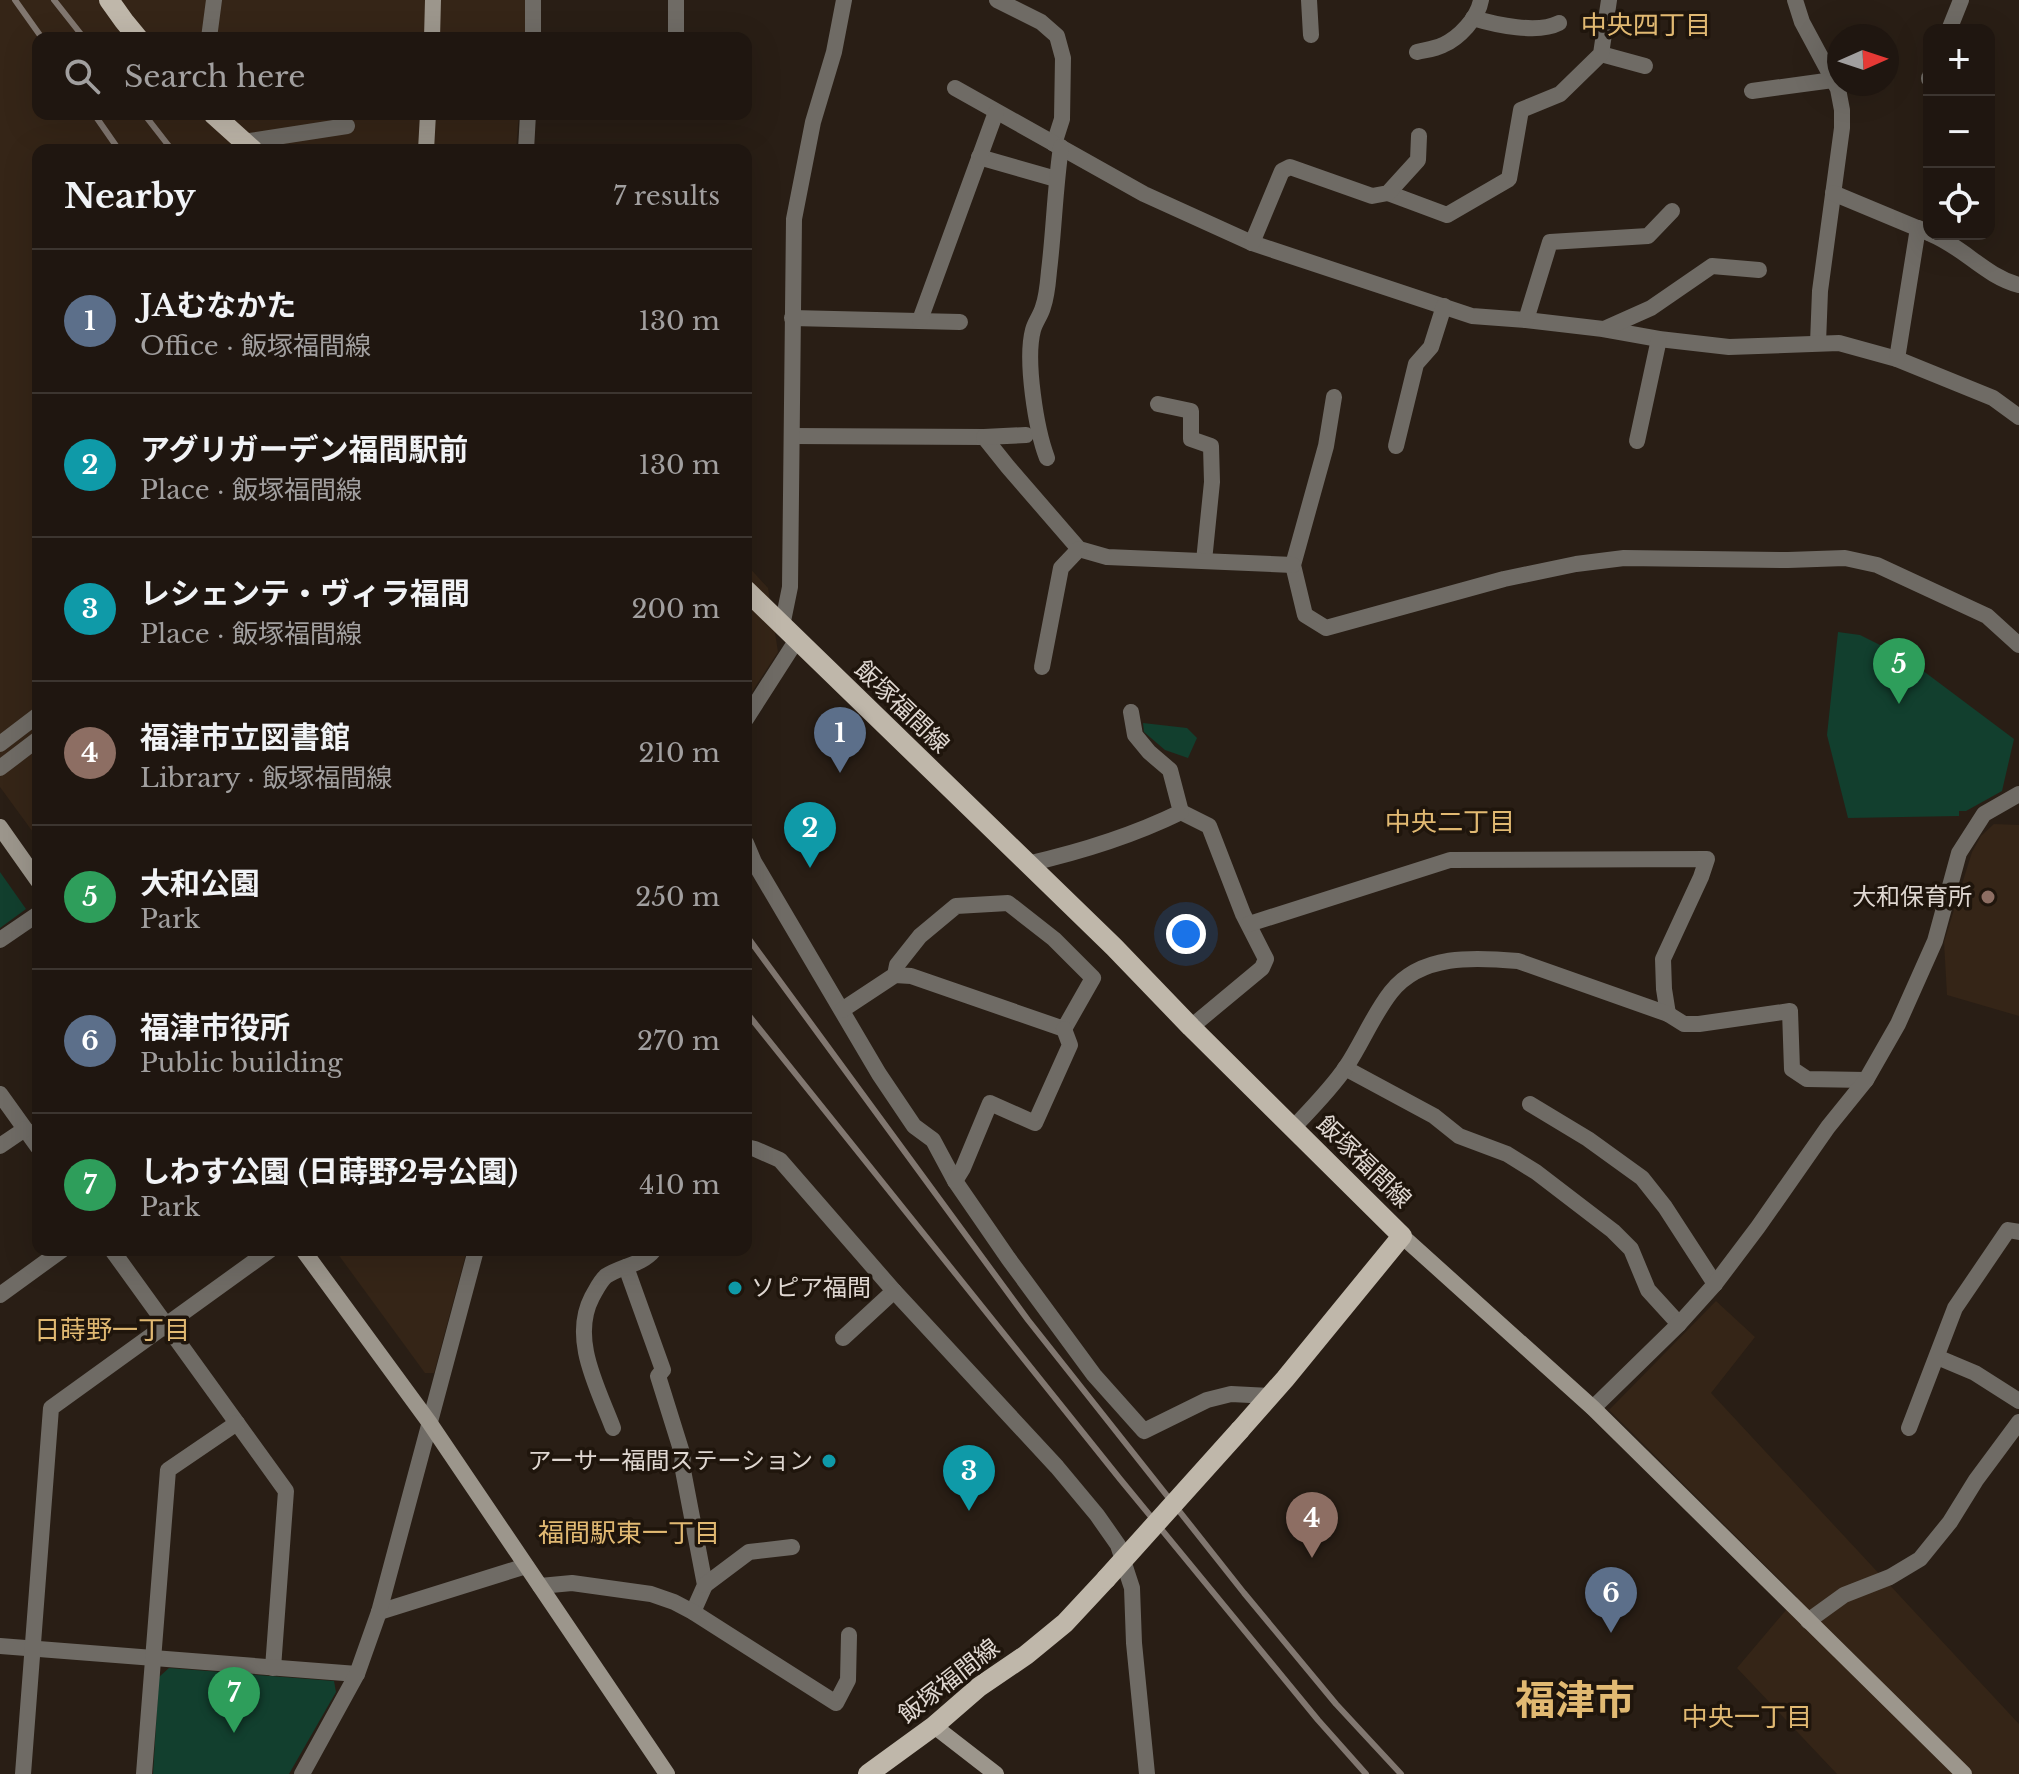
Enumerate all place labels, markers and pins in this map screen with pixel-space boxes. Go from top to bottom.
pin: 5 [1873,638,1925,704]
pin: 1 [814,707,866,773]
pin: 2 [784,802,836,868]
place label: 大和保育所 [1852,882,1972,911]
marker: 大和保育所 [1979,888,1997,906]
place label: ソピア福間 [751,1273,871,1302]
marker: ソピア福間 [726,1279,744,1297]
pin: 3 [943,1445,995,1511]
place label: アーサー福間ステーション [527,1446,813,1475]
marker: アーサー福間ステーション [820,1452,838,1470]
pin: 4 [1286,1492,1338,1558]
pin: 6 [1585,1567,1637,1633]
pin: 7 [208,1667,260,1733]

